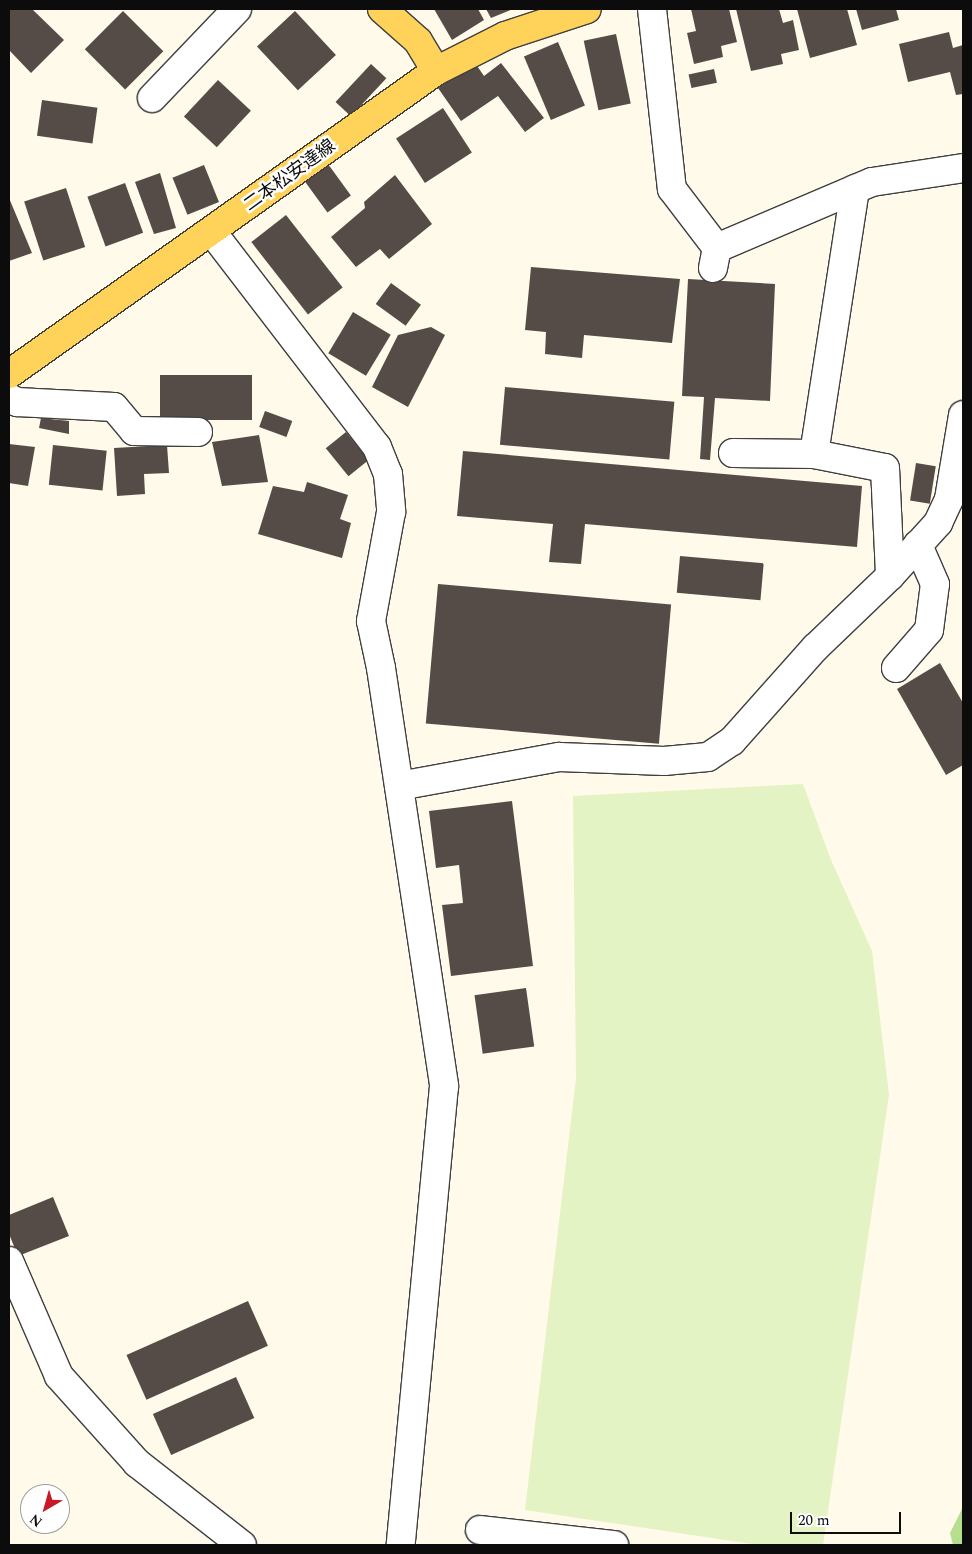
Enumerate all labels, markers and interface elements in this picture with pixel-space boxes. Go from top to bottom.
street label: 二本松安達線 [240,136,340,216]
north arrow [20,1484,70,1534]
scale bar [792,1502,903,1534]
text: N [25,1509,47,1532]
text: 20 m [798,1509,830,1532]

